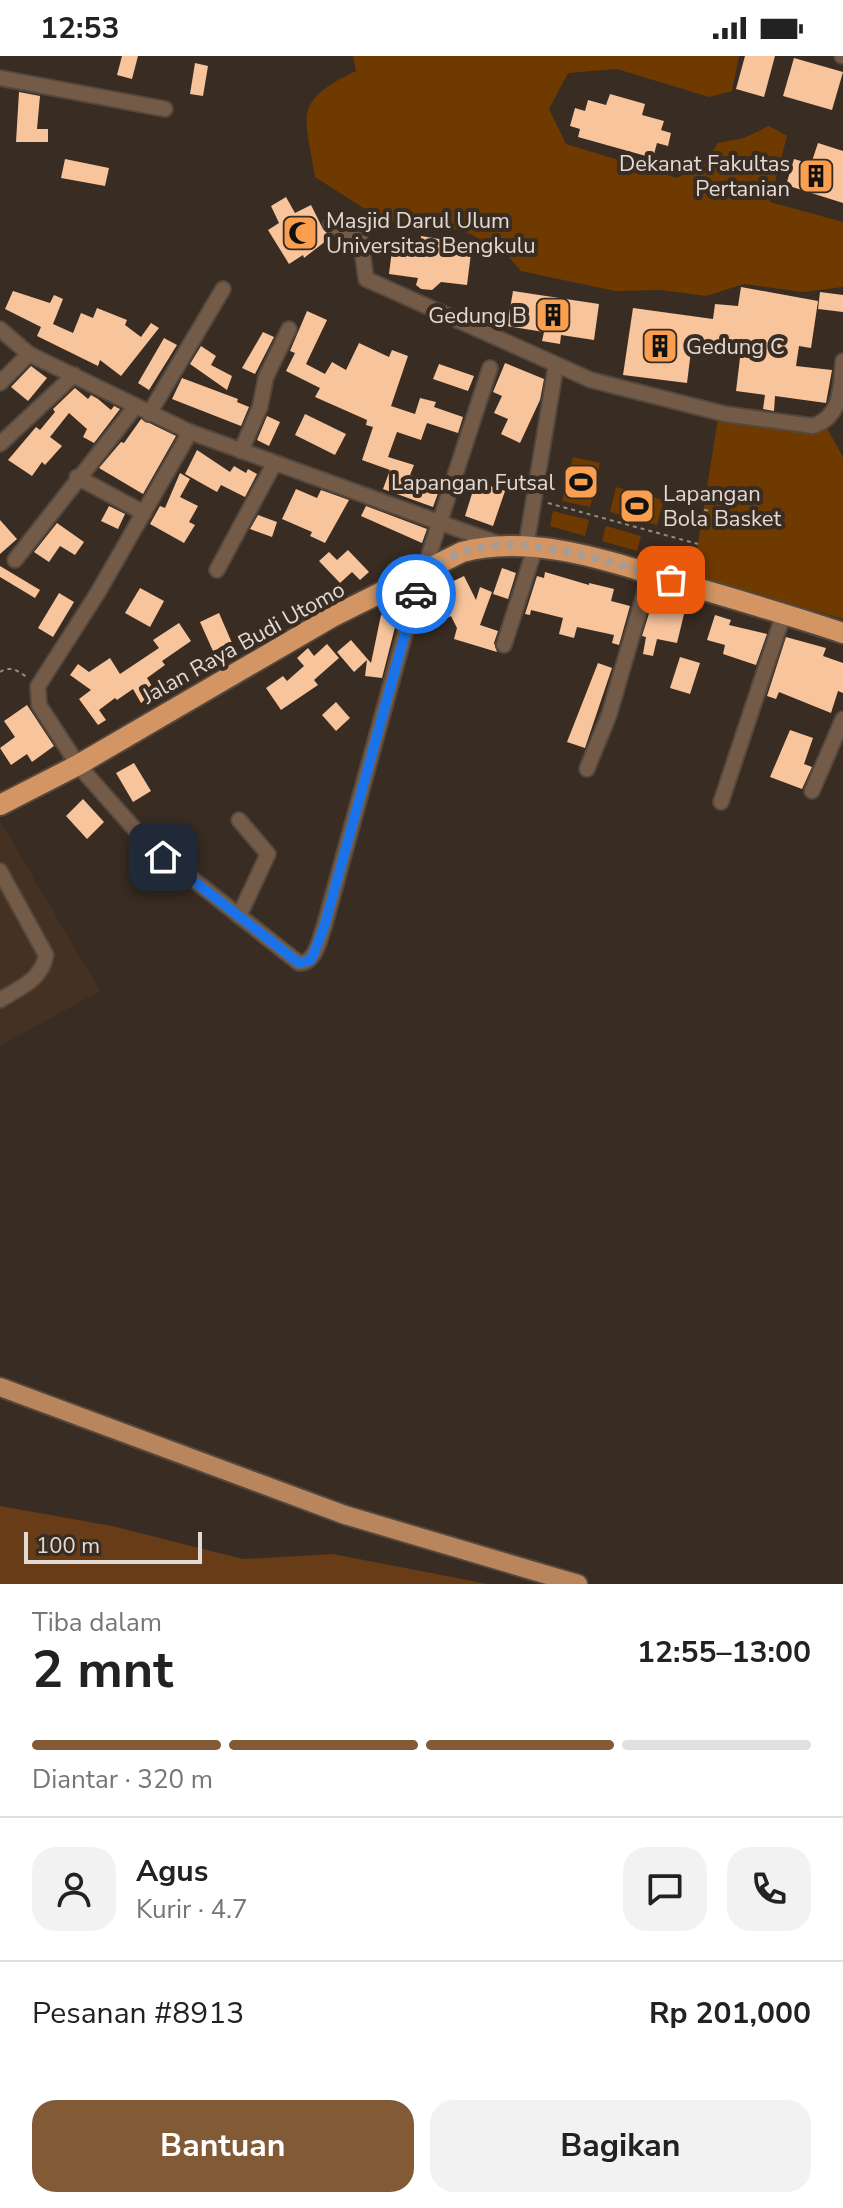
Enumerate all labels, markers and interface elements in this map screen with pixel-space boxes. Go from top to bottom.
text: 12:53 [40,8,119,49]
place label: Dekanat Fakultas Pertanian [619,149,790,204]
building icon: Dekanat Fakultas Pertanian [797,157,835,195]
place label: Masjid Darul Ulum Universitas Bengkulu [326,206,536,261]
mosque icon: Masjid Darul Ulum Universitas Bengkulu [281,214,319,252]
building icon: Gedung B [534,296,572,334]
place label: Gedung B [428,301,527,331]
building icon: Gedung C [641,327,679,365]
place label: Gedung C [686,332,785,362]
sports icon: Lapangan Futsal [562,463,600,501]
place label: Lapangan Futsal [391,468,555,498]
place label: Lapangan Bola Basket [663,479,781,534]
sports icon: Lapangan Bola Basket [618,487,656,525]
pin [637,546,705,614]
courier [376,554,456,634]
icon: bag [649,558,693,602]
icon: car [394,572,438,616]
street label: Jalan Raya Budi Utomo [136,575,350,712]
pin [129,823,197,891]
icon: home [141,835,185,879]
scale bar [24,1528,202,1564]
text: 100 m [36,1531,100,1561]
text: Tiba dalam [32,1605,162,1640]
text: 12:55–13:00 [637,1632,811,1673]
text: 2 mnt [32,1634,173,1705]
text: Diantar · 320 m [32,1762,213,1797]
button: person [32,1847,116,1931]
button: chat [623,1847,707,1931]
button: phone [727,1847,811,1931]
text: Agus [136,1851,208,1892]
text: Kurir · 4.7 [136,1892,248,1927]
text: Pesanan #8913 [32,1993,244,2034]
text: Rp 201,000 [649,1993,811,2034]
button: Bantuan [32,2100,414,2192]
button: Bagikan [430,2100,811,2192]

